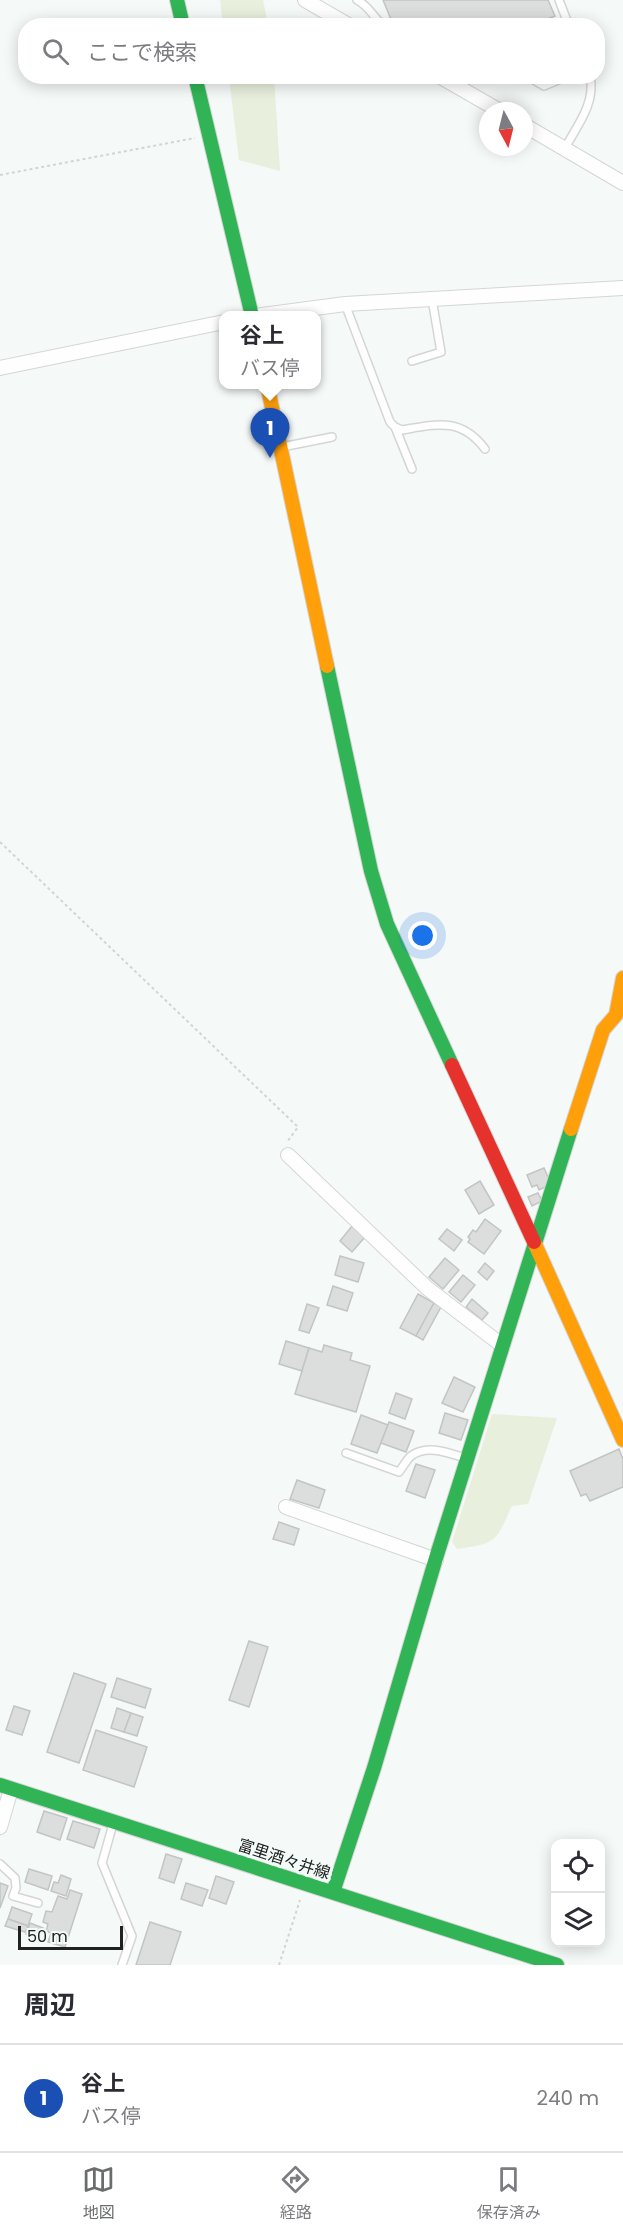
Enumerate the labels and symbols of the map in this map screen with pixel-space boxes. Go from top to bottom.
north arrow [479,102,533,156]
pin: 1 [250,408,290,458]
your location [408,921,437,950]
street label: 富里酒々井線 [235,1833,333,1885]
scale bar [18,1923,123,1950]

